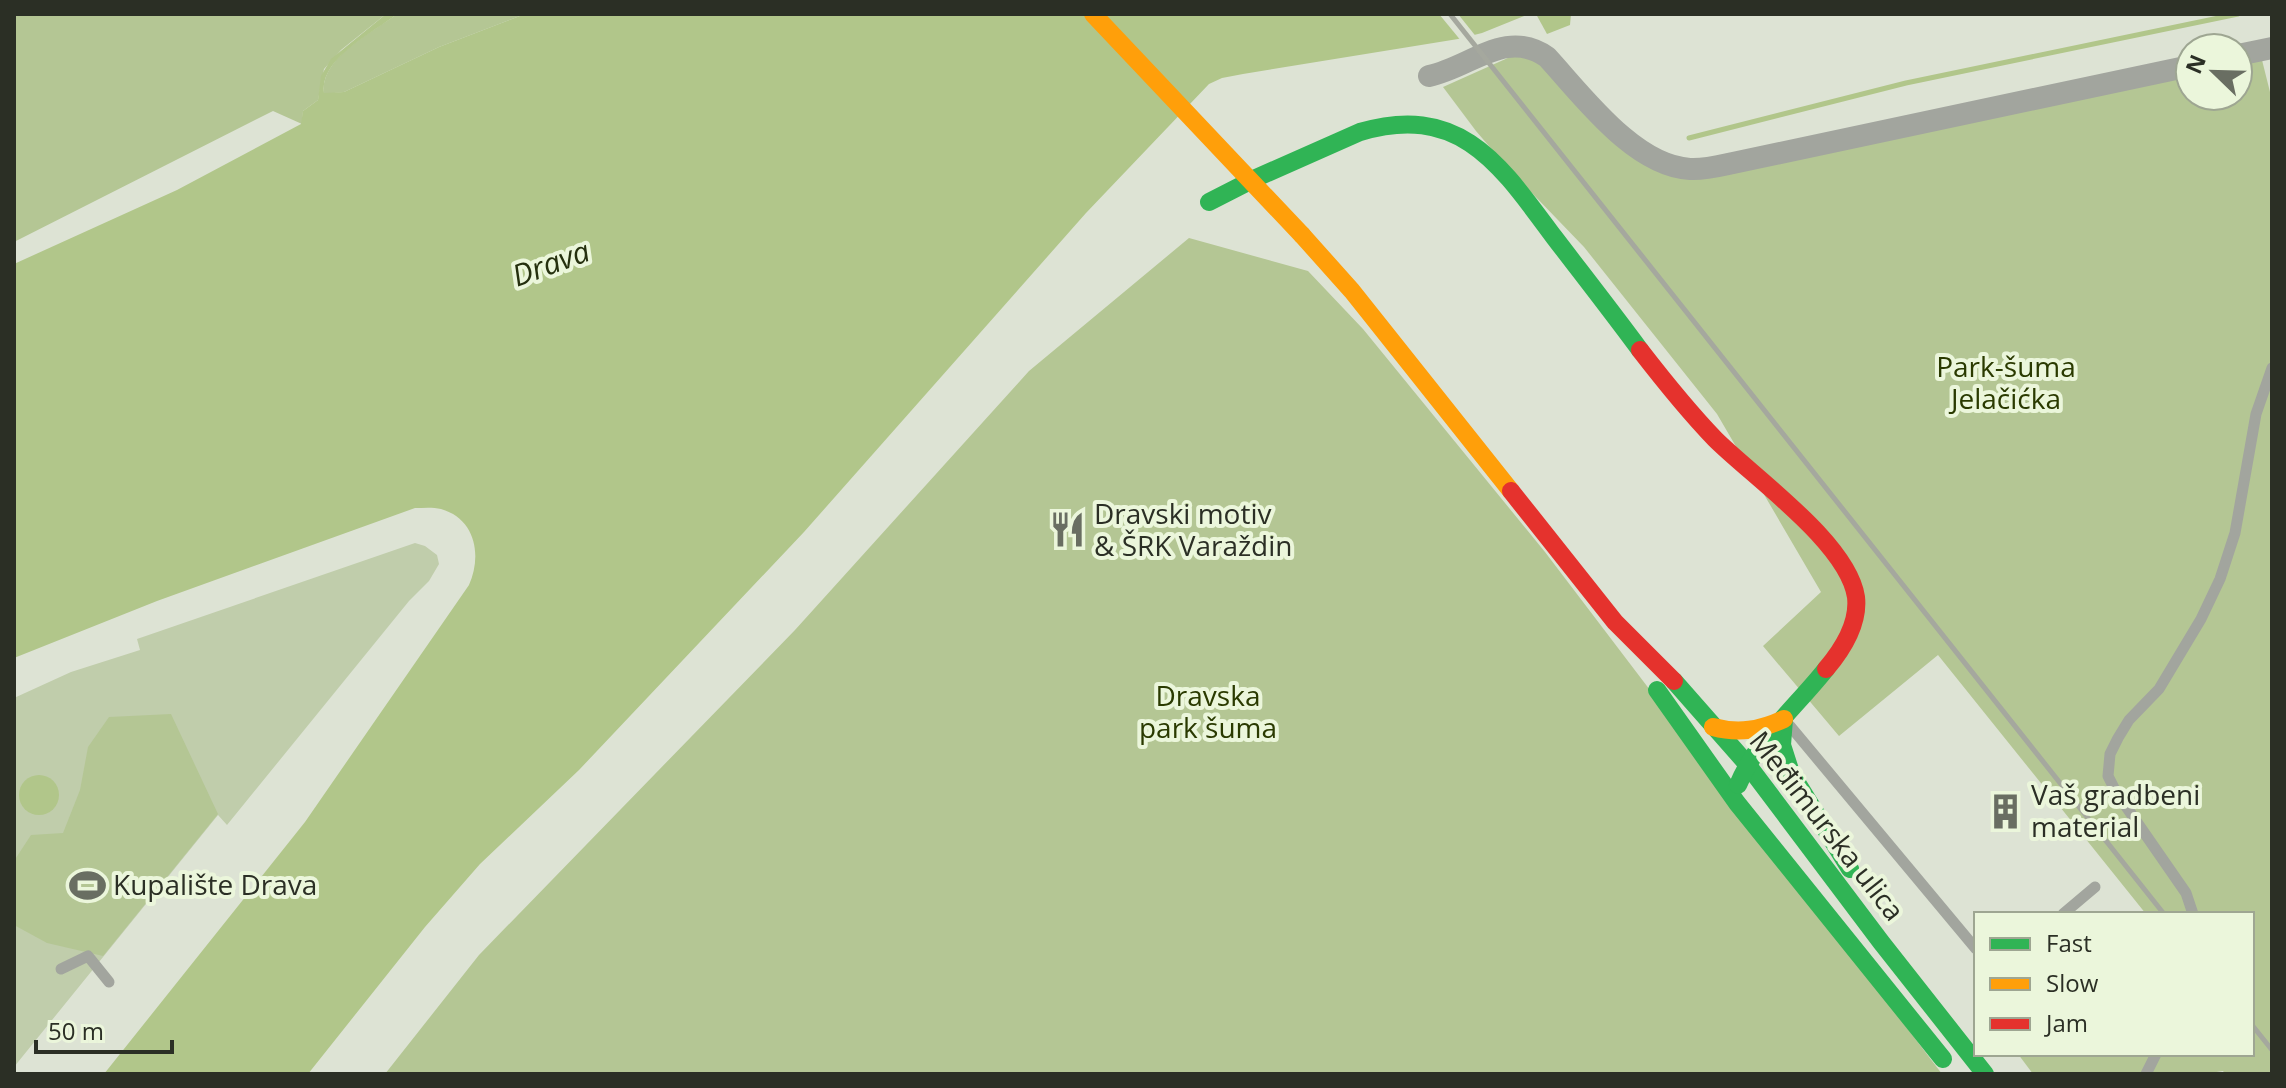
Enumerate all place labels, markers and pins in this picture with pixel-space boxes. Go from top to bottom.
place label: Dravski motiv & ŠRK Varaždin [1094,494,1292,564]
restaurant icon: Dravski motiv & ŠRK Varaždin [1049,511,1087,549]
place label: Vaš gradbeni material [2031,775,2200,845]
building icon: Vaš gradbeni material [1986,792,2024,830]
place label: Kupalište Drava [113,865,317,903]
sports icon: Kupalište Drava [68,866,106,904]

